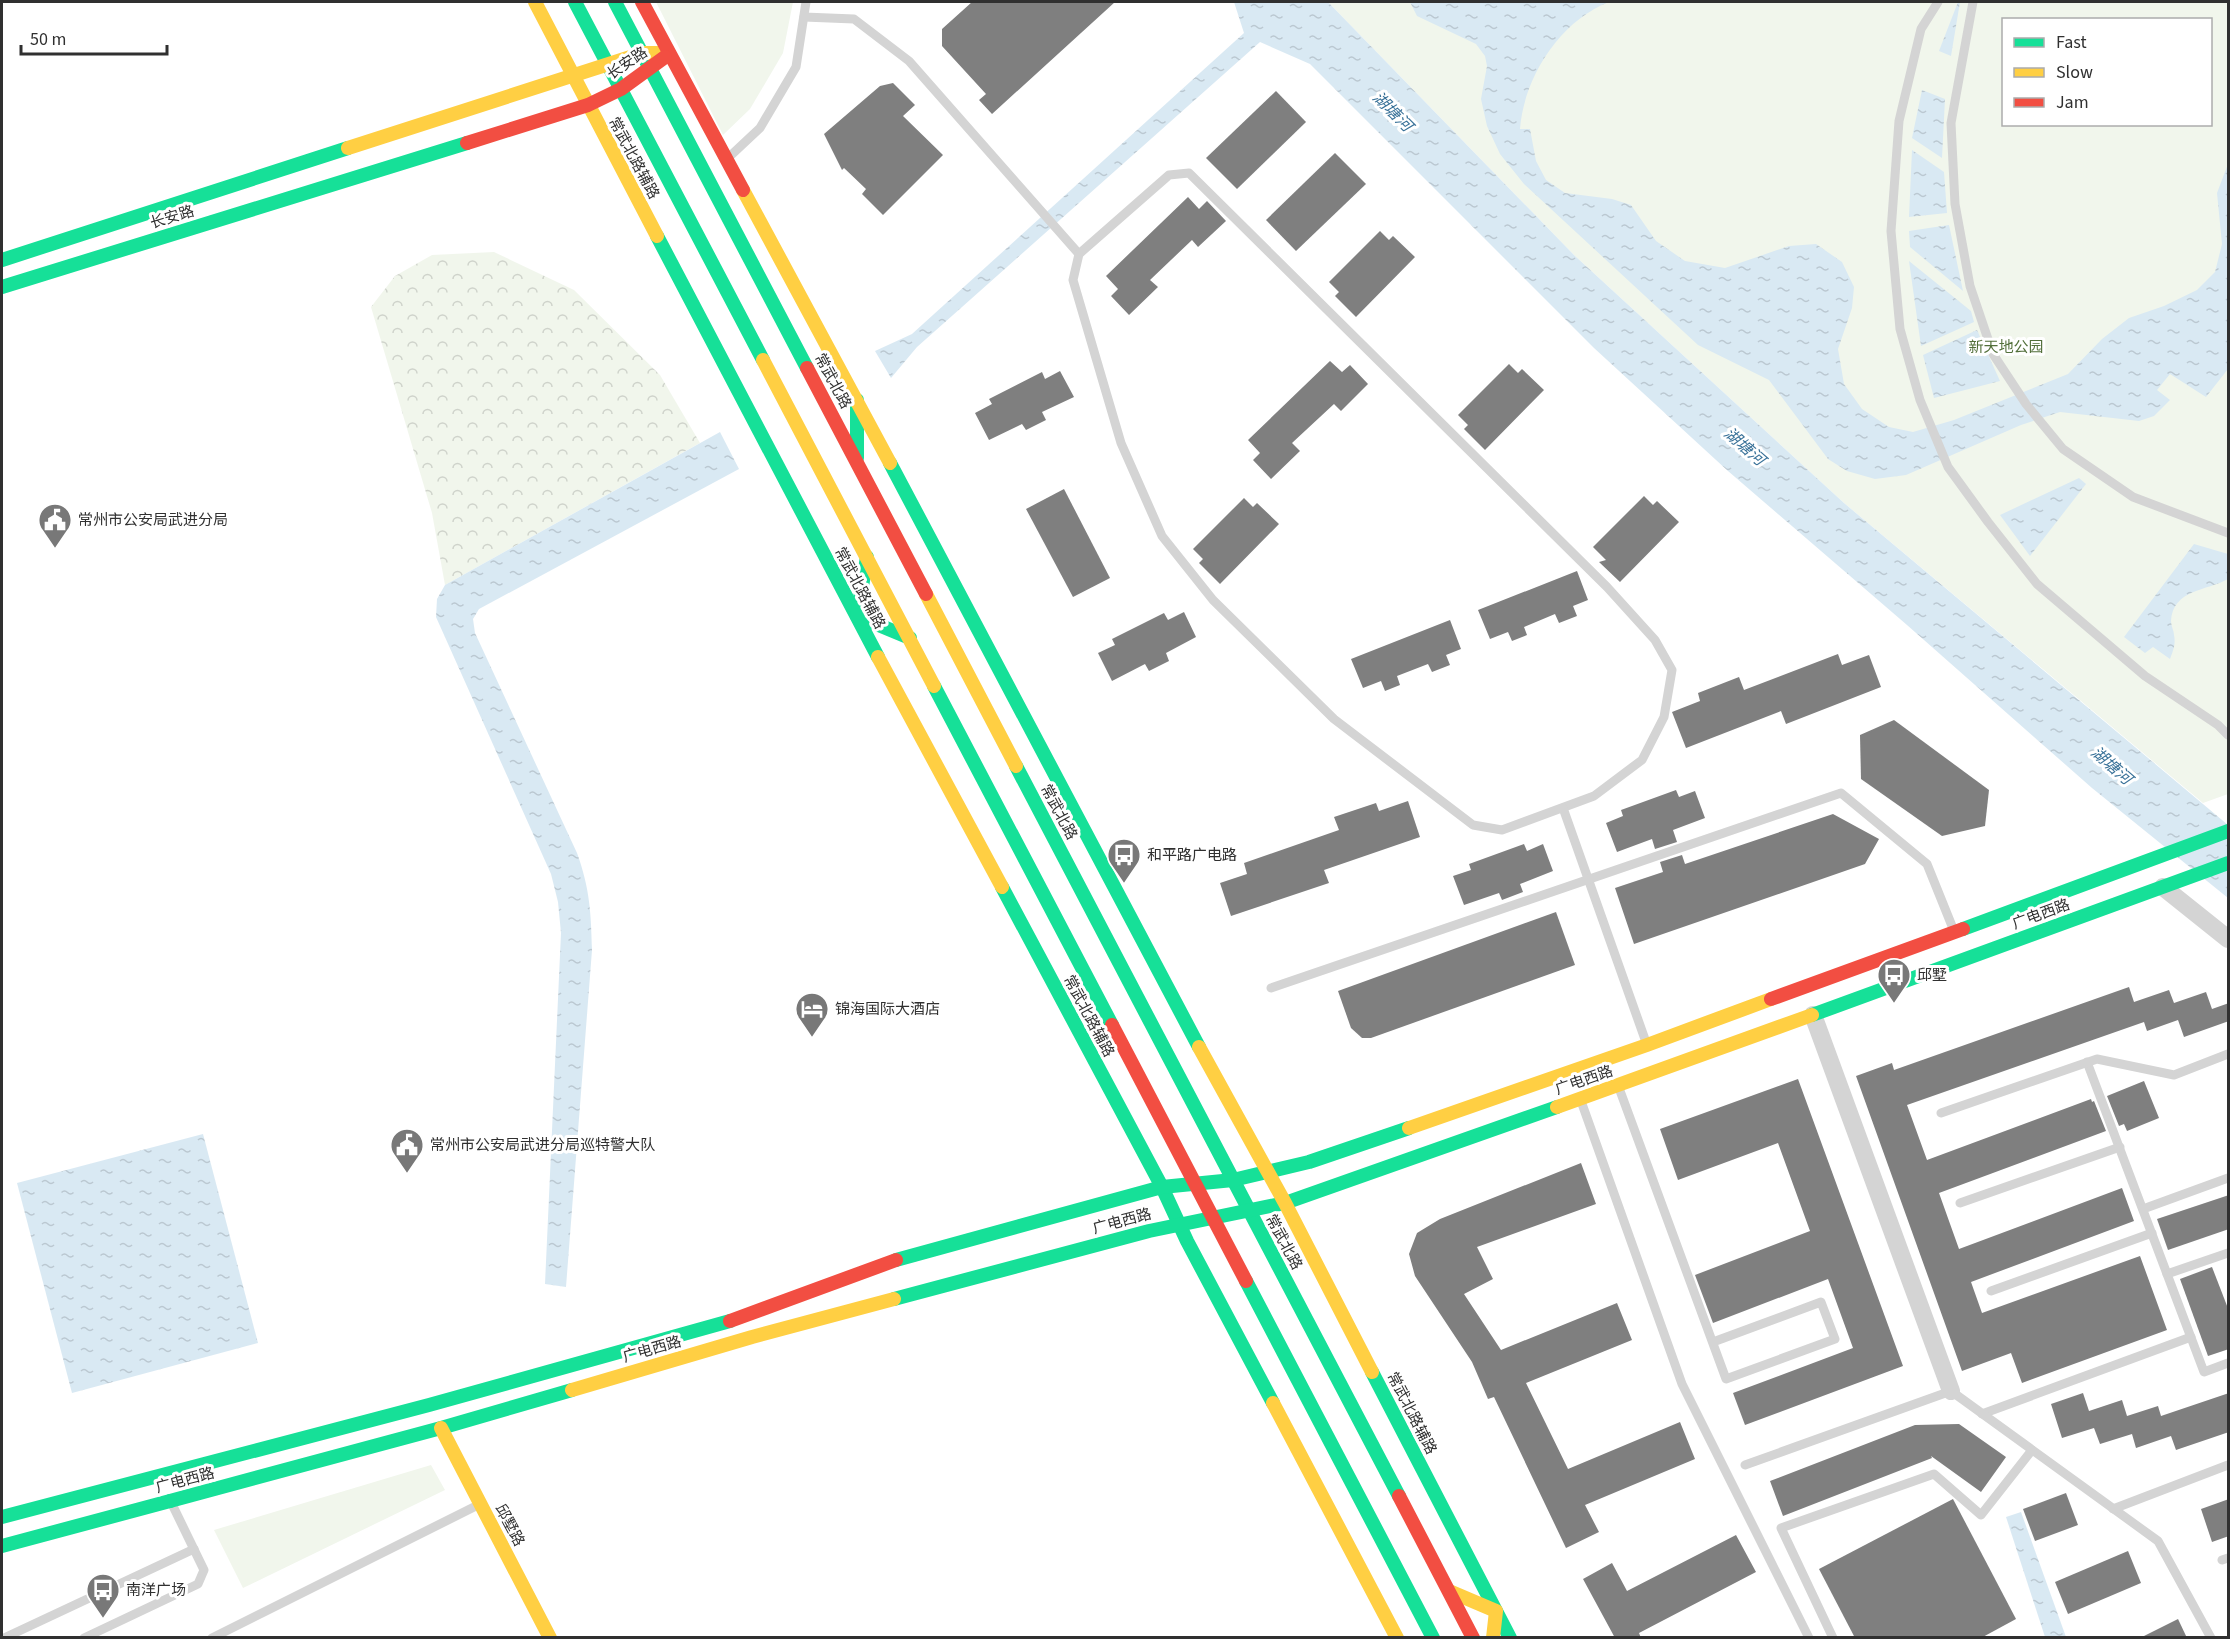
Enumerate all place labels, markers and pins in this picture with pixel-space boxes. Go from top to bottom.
public building icon: 常州市公安局武进分局 [37,502,73,549]
place label: 常州市公安局武进分局 [78,510,228,531]
bus stop icon: 和平路广电路 [1106,837,1142,884]
place label: 和平路广电路 [1147,845,1237,866]
bus stop icon: 邱墅 [1876,957,1912,1004]
place label: 邱墅 [1917,965,1947,986]
hotel icon: 锦海国际大酒店 [794,991,830,1038]
place label: 锦海国际大酒店 [835,999,940,1020]
public building icon: 常州市公安局武进分局巡特警大队 [389,1127,425,1174]
place label: 常州市公安局武进分局巡特警大队 [430,1135,655,1156]
bus stop icon: 南洋广场 [85,1572,121,1619]
place label: 南洋广场 [126,1580,186,1601]

